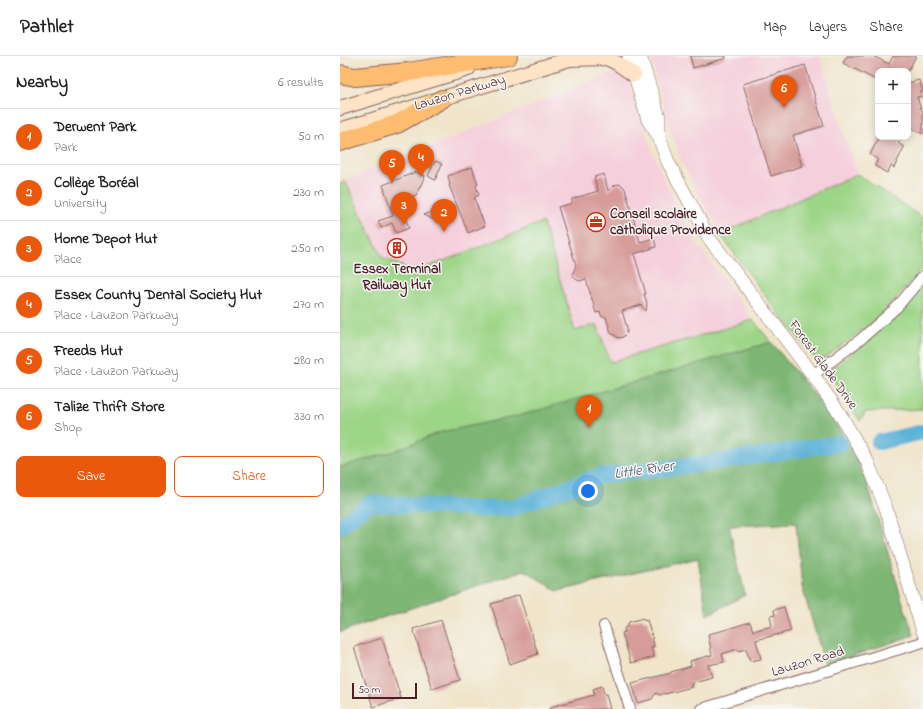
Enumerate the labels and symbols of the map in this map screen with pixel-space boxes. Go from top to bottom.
street label: Lauzon Parkway [412,69,509,118]
pin: 6 [771,75,797,108]
pin: 4 [408,144,434,177]
pin: 5 [379,150,405,183]
pin: 3 [391,192,417,225]
pin: 2 [431,199,457,232]
place label: Conseil scolaire catholique Providence [610,204,731,241]
office icon: Conseil scolaire catholique Providence [585,211,607,233]
building icon: Essex Terminal Railway Hut [386,237,408,259]
place label: Essex Terminal Railway Hut [353,259,441,298]
street label: Forest Glade Drive [783,315,863,415]
pin: 1 [576,395,602,428]
water label: Little River [613,455,678,485]
your location [578,481,598,501]
street label: Lauzon Road [769,641,847,683]
scale bar [352,681,417,700]

